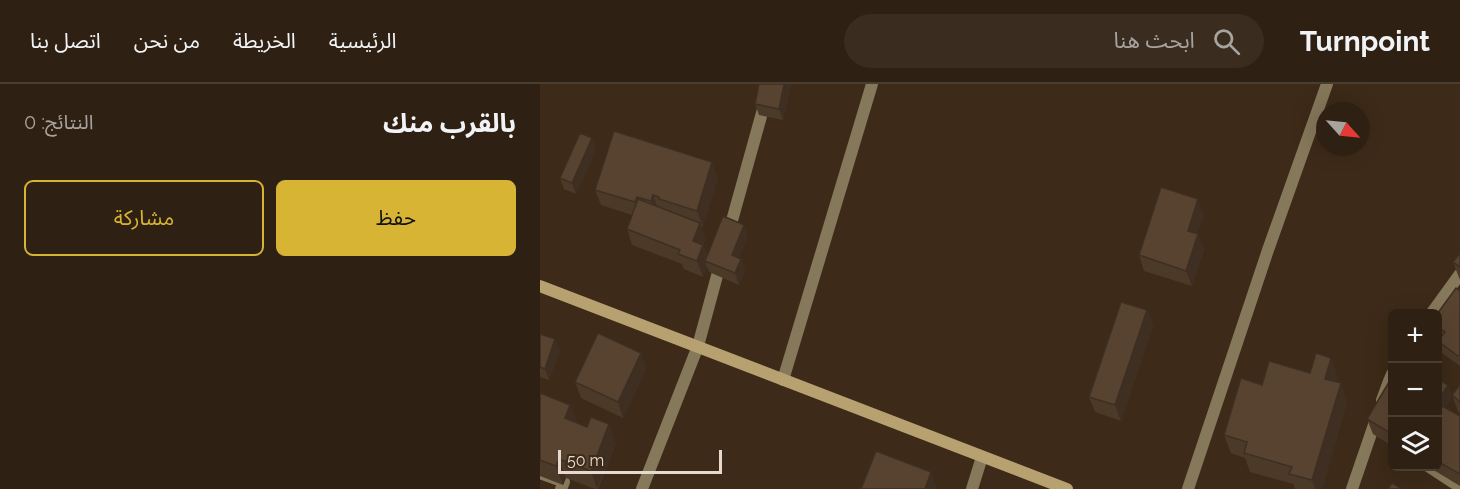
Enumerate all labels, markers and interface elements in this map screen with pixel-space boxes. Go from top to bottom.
search box [844,14,1264,68]
icon: search [1210,25,1243,58]
text: Turnpoint [1300,25,1430,58]
text: ابحث هنا [1113,27,1195,53]
text: اتصل بنا [30,28,101,53]
text: من نحن [134,28,200,53]
text: الخريطة [233,28,296,53]
text: الرئيسية [329,28,396,53]
north arrow [1316,102,1370,156]
text: بالقرب منك [383,108,516,138]
text: النتائج: 0 [24,110,94,134]
button: مشاركة [24,180,264,256]
button: حفظ [276,180,516,256]
map controls [1388,309,1442,471]
button: + [1388,309,1442,363]
button: − [1388,363,1442,417]
button: layers [1388,417,1442,471]
scale bar [558,447,722,474]
text: 50 m [567,451,604,470]

